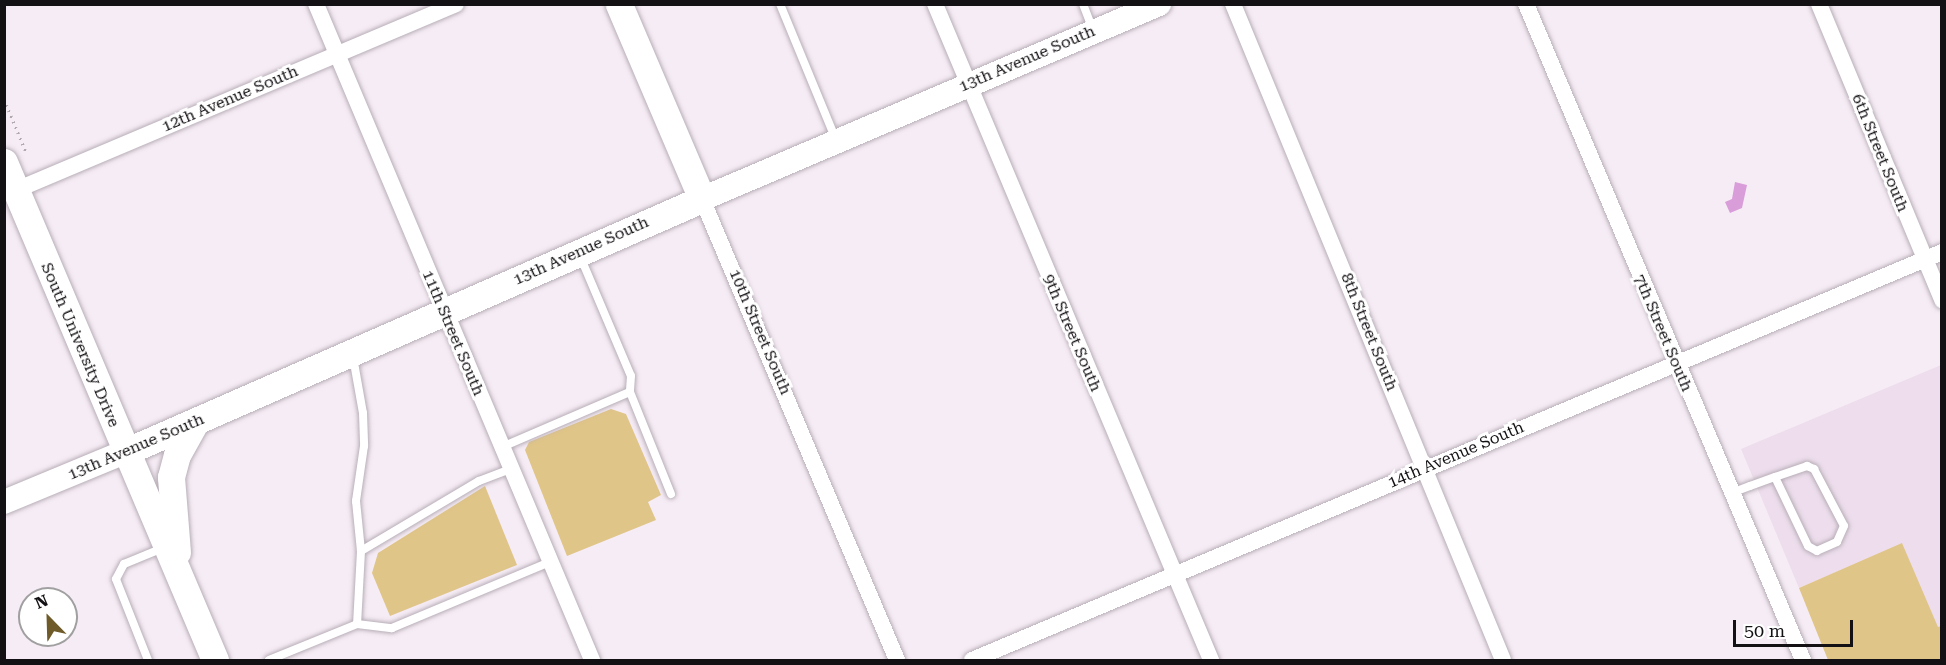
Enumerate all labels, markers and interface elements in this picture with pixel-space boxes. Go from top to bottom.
street label: 13th Avenue South [956,22,1098,96]
street label: 12th Avenue South [159,62,301,136]
street label: 6th Street South [1848,91,1912,215]
street label: 13th Avenue South [510,213,652,289]
street label: South University Drive [37,260,123,430]
street label: 10th Street South [725,266,795,398]
street label: 11th Street South [418,267,488,399]
street label: 8th Street South [1337,270,1401,394]
street label: 9th Street South [1039,271,1105,395]
street label: 7th Street South [1630,271,1696,395]
street label: 13th Avenue South [65,410,207,484]
street label: 14th Avenue South [1385,418,1527,492]
north arrow [18,587,78,647]
text: N [32,591,51,613]
scale bar [1736,608,1856,646]
text: 50 m [1744,620,1785,641]

